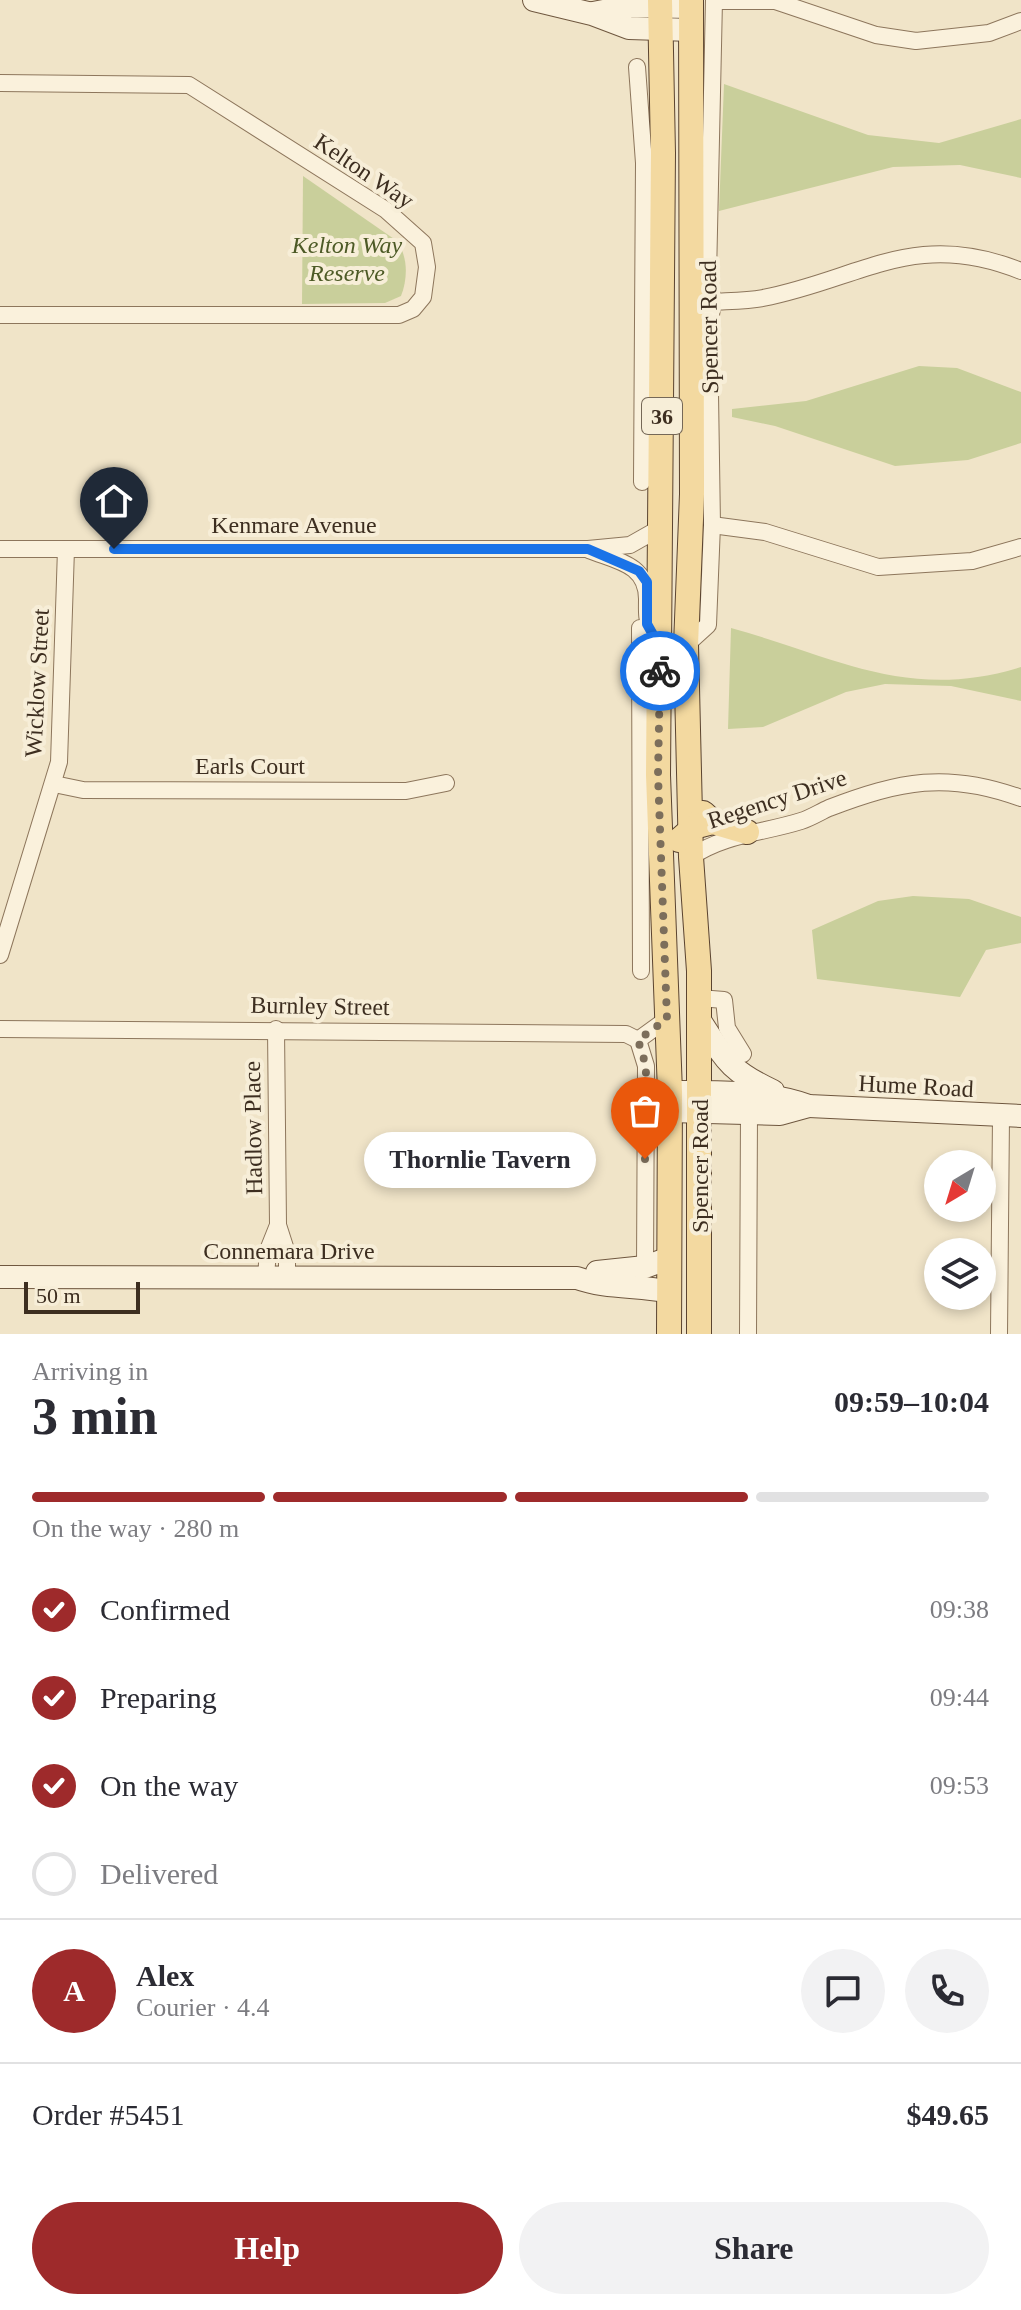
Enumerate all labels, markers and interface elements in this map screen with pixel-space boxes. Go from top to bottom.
street label: Kelton Way [309,128,419,214]
park label: Kelton Way Reserve [291,232,403,286]
street label: Spencer Road [695,260,723,394]
road number: 36 [642,398,682,434]
pin [80,467,148,549]
icon: home [92,479,136,523]
street label: Kenmare Avenue [211,512,377,538]
street label: Wicklow Street [20,608,54,758]
courier [620,631,700,711]
icon: bike [638,649,682,693]
street label: Earls Court [195,753,305,779]
street label: Regency Drive [704,764,850,834]
street label: Burnley Street [250,992,390,1020]
street label: Hadlow Place [239,1061,267,1195]
street label: Hume Road [858,1070,974,1102]
pin [611,1077,679,1159]
icon: bag [623,1089,667,1133]
street label: Spencer Road [687,1099,713,1233]
callout: Thornlie Tavern [365,1131,597,1187]
text: Thornlie Tavern [389,1145,571,1174]
north arrow [924,1150,996,1222]
map controls [924,1150,996,1310]
street label: Connemara Drive [203,1238,375,1264]
button: layers [924,1238,996,1310]
scale bar [24,1278,140,1314]
text: 50 m [36,1283,81,1308]
text: Arriving in [32,1357,148,1386]
text: 09:59–10:04 [834,1385,989,1418]
text: 3 min [32,1388,158,1445]
text: On the way · 280 m [32,1514,239,1543]
icon: check [32,1588,76,1632]
text: Confirmed [100,1593,230,1626]
text: 09:38 [930,1595,989,1624]
icon: check [32,1676,76,1720]
text: Preparing [100,1681,217,1714]
text: 09:44 [930,1683,989,1712]
icon: check [32,1764,76,1808]
text: On the way [100,1769,238,1802]
text: 09:53 [930,1771,989,1800]
text: Delivered [100,1857,218,1890]
button: chat [801,1949,885,2033]
button: phone [905,1949,989,2033]
text: Alex [136,1959,194,1992]
text: A [63,1974,85,2007]
text: Courier · 4.4 [136,1993,270,2022]
text: Order #5451 [32,2098,184,2131]
text: $49.65 [907,2098,989,2131]
button: Help [32,2202,503,2294]
button: Share [519,2202,989,2294]

